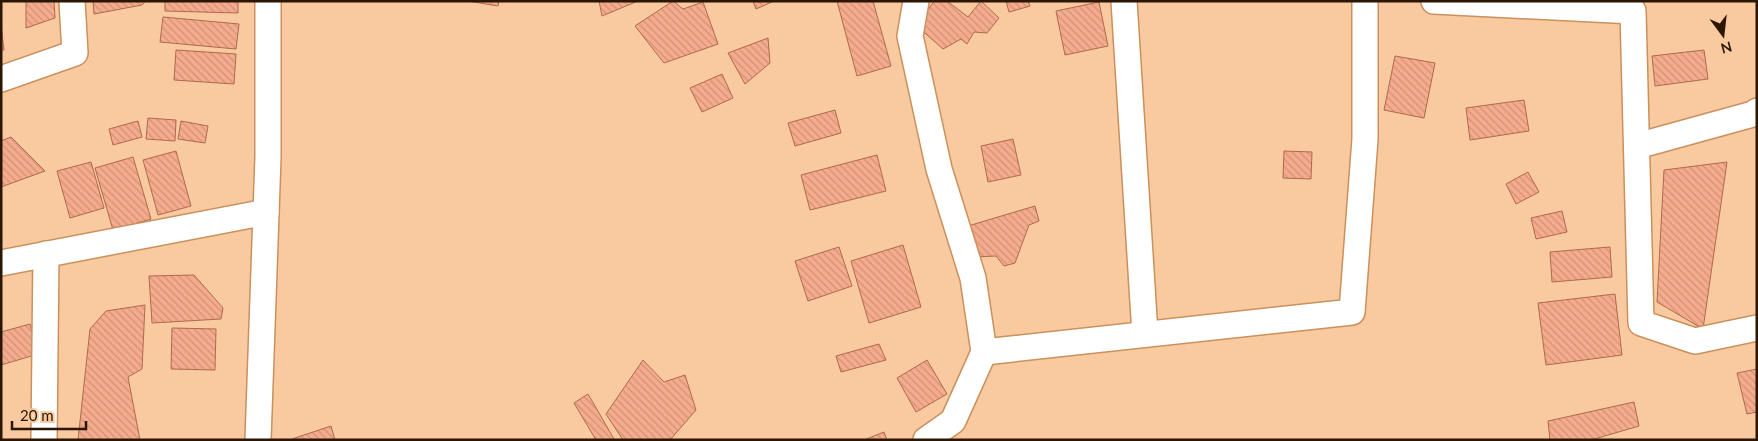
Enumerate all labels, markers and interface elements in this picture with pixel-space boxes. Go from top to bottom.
north arrow [1698,10,1748,60]
text: N [1719,38,1734,58]
scale bar [12,398,86,430]
text: 20 m [20,406,54,424]

